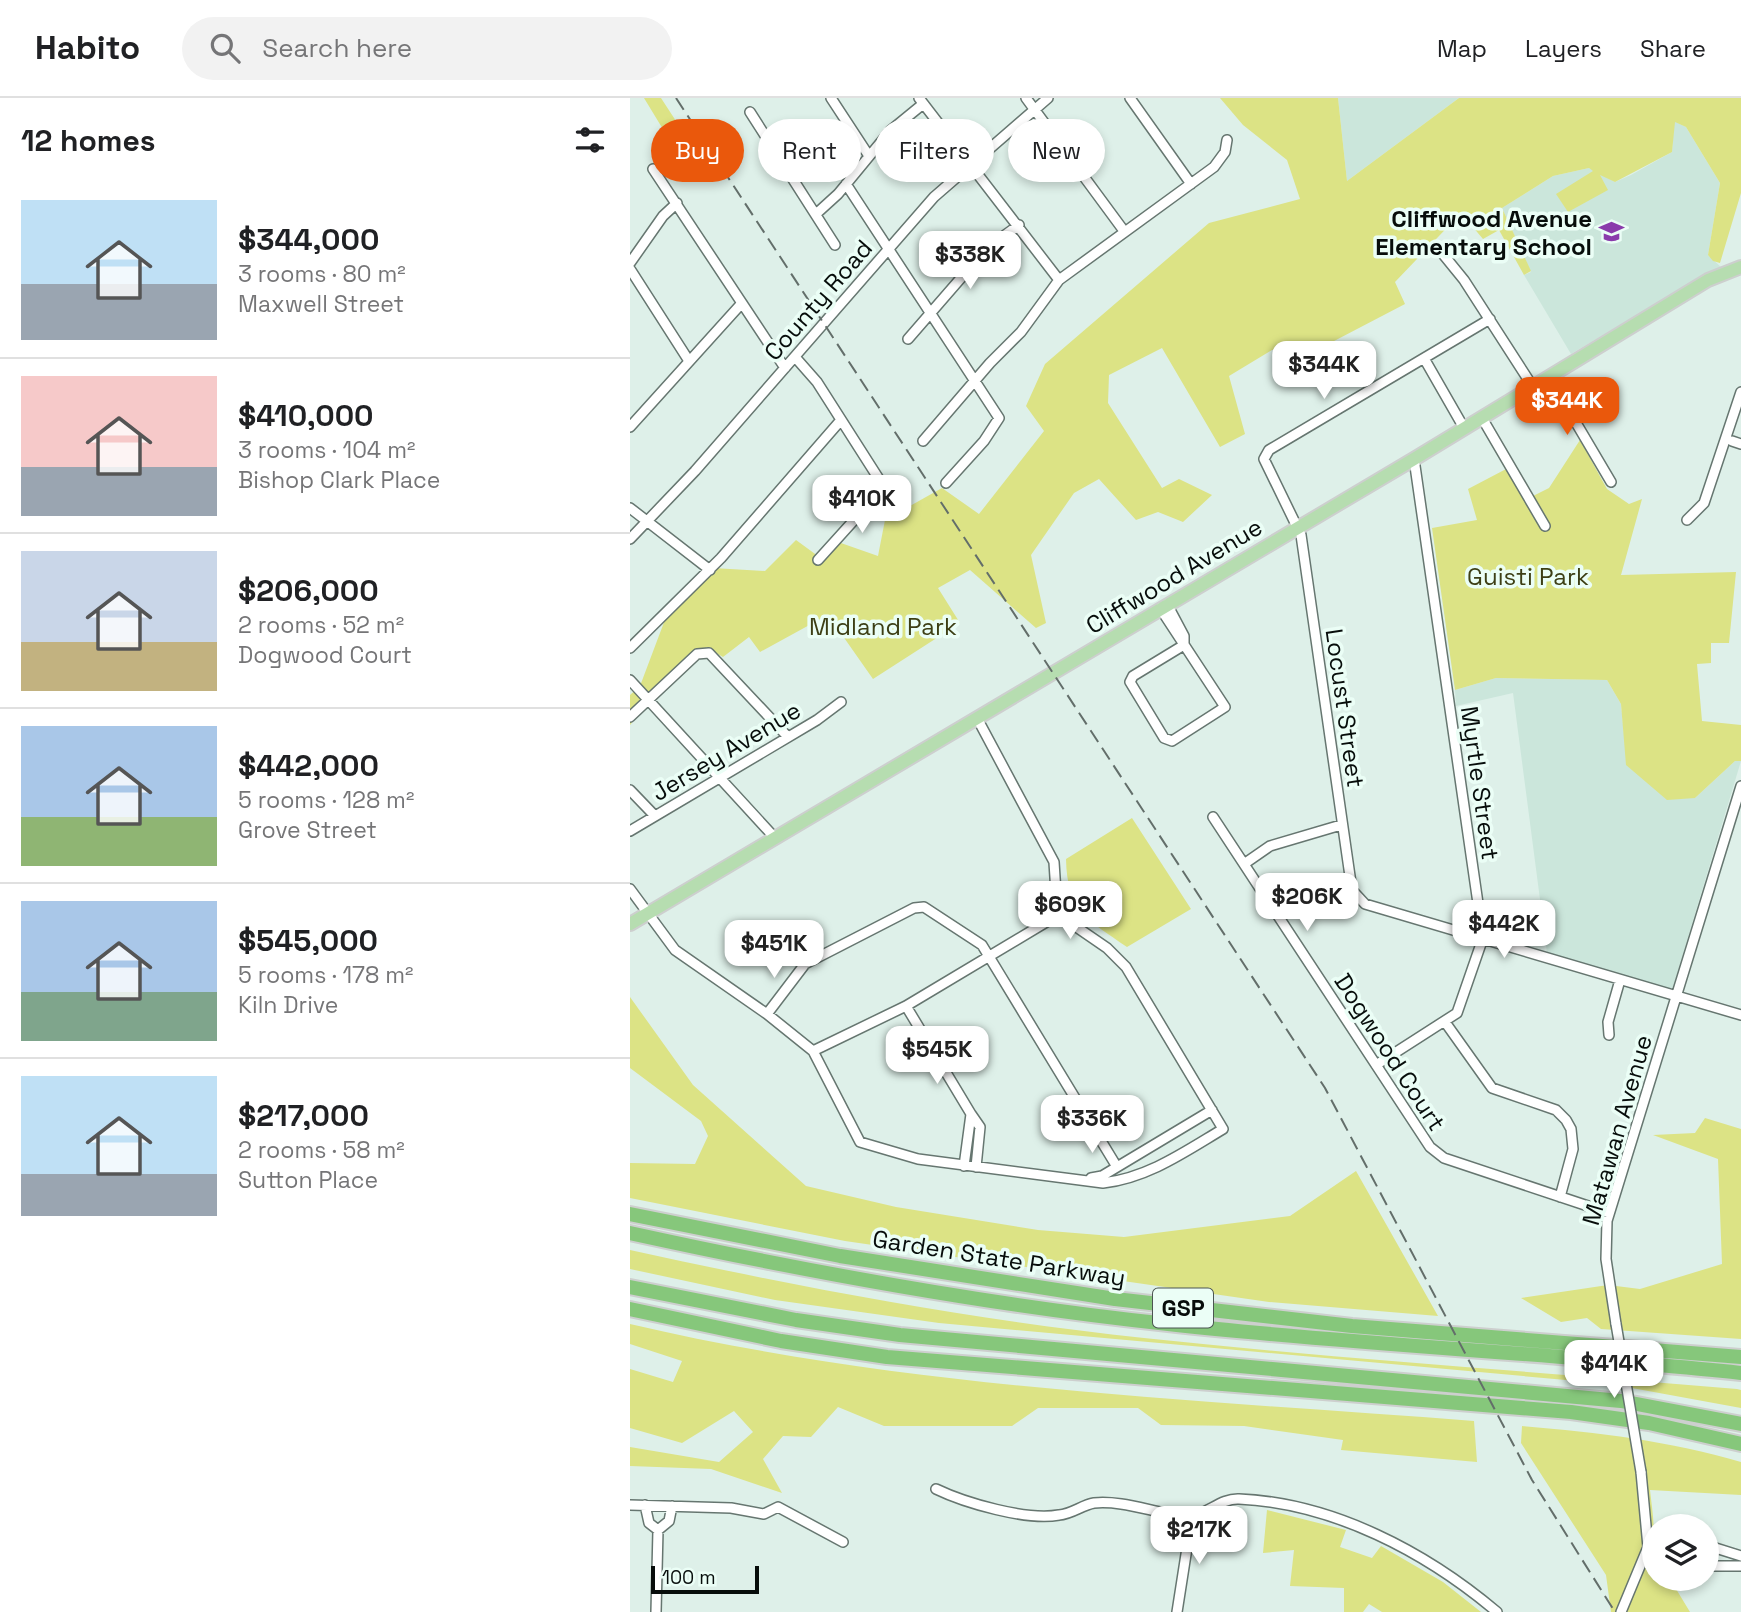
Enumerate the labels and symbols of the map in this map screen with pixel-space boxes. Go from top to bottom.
place label: Cliffwood Avenue Elementary School [1375,203,1592,262]
school or university icon: Cliffwood Avenue Elementary School [1598,218,1626,246]
pin: $338K [921,232,1019,291]
street label: County Road [757,233,879,367]
pin: $344K [1275,342,1373,401]
pin: $344K [1518,378,1616,437]
pin: $410K [813,476,911,535]
street label: Cliffwood Avenue [1080,511,1268,641]
park label: Guisti Park [1467,561,1589,592]
park label: Midland Park [809,611,957,642]
street label: Locust Street [1319,627,1371,789]
street label: Jersey Avenue [646,694,806,808]
street label: Myrtle Street [1454,704,1506,862]
pin: $206K [1258,874,1356,933]
pin: $609K [1021,882,1119,941]
pin: $442K [1455,900,1553,960]
pin: $451K [725,920,823,980]
street label: Dogwood Court [1328,967,1452,1137]
pin: $545K [888,1026,986,1086]
street label: Matawan Avenue [1575,1031,1659,1229]
pin: $336K [1043,1096,1141,1155]
street label: Garden State Parkway [870,1223,1128,1293]
road number: GSP [1153,1288,1213,1328]
pin: $414K [1565,1340,1663,1400]
pin: $217K [1150,1506,1248,1566]
scale bar [651,1563,760,1595]

